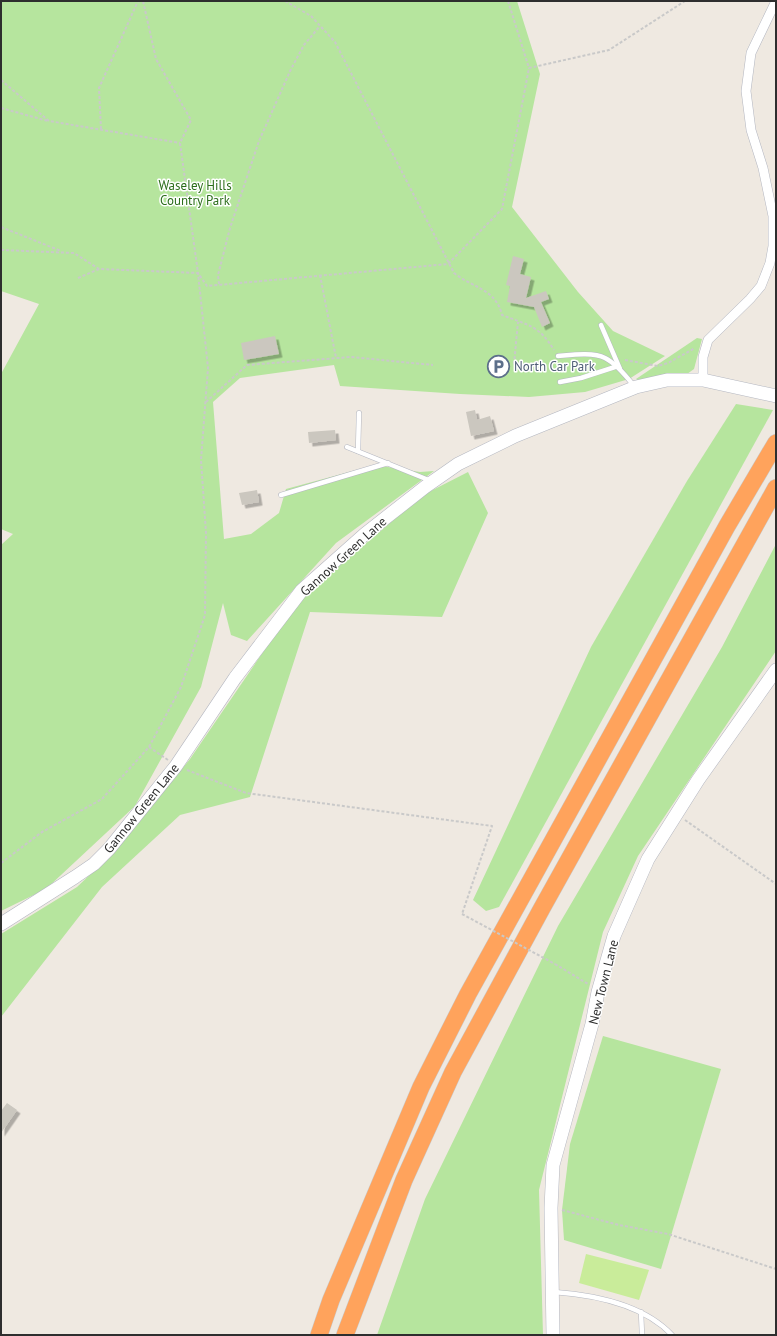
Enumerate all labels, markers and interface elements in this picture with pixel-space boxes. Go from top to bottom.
park label: Waseley Hills Country Park [158,177,232,209]
parking icon: North Car Park [486,353,512,379]
place label: North Car Park [514,358,596,375]
street label: Gannow Green Lane [296,513,390,600]
street label: Gannow Green Lane [100,760,183,857]
street label: New Town Lane [585,938,622,1026]

